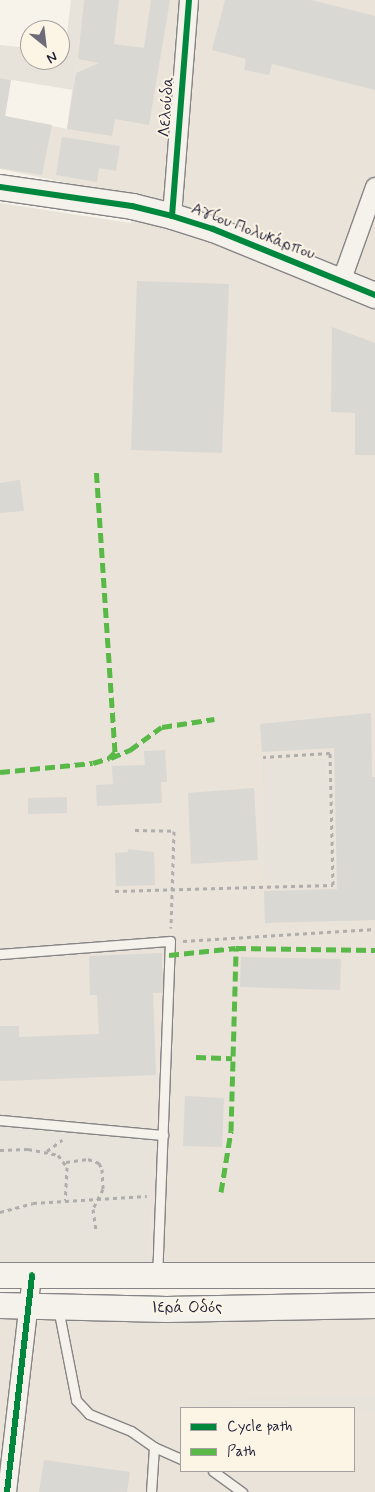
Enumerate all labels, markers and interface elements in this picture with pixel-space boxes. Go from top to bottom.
north arrow [20,20,70,70]
text: N [43,47,60,67]
street label: Λελούδα [155,76,179,138]
street label: Αγίου Πολυκάρπου [188,200,318,264]
street label: Ιερά Οδός [152,1298,222,1318]
legend [180,1407,355,1472]
text: Cycle path [227,1417,292,1437]
text: Path [227,1442,256,1462]

